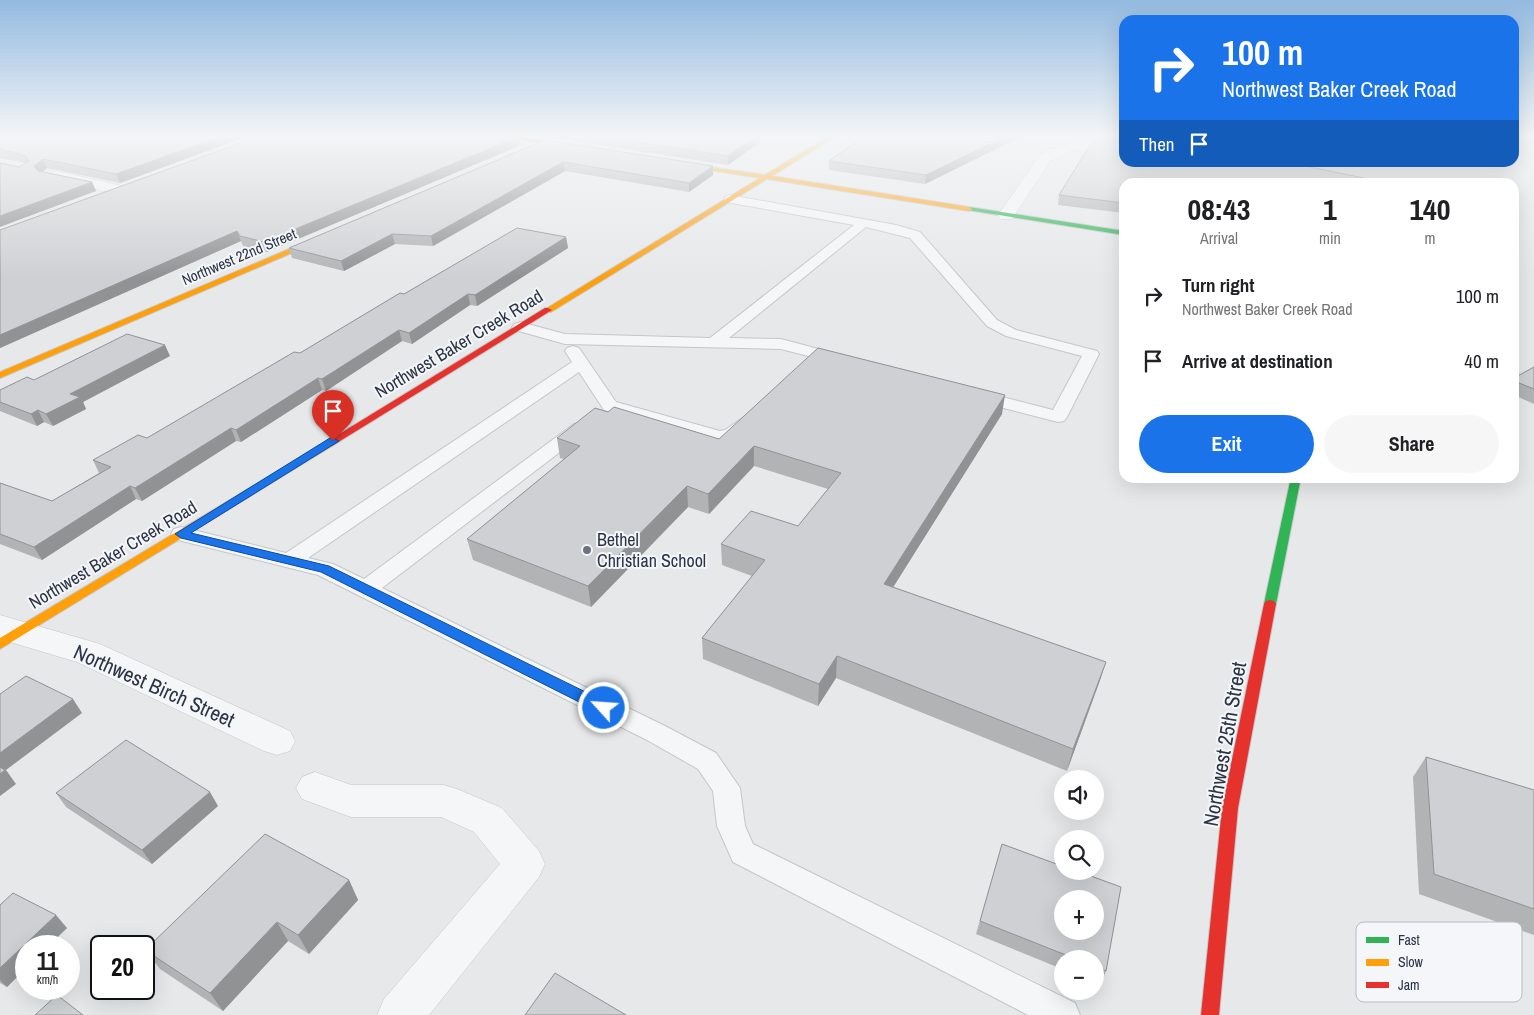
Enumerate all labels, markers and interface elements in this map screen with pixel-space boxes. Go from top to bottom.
text: 100 m [1222,29,1303,76]
icon: right [1139,35,1204,100]
text: Northwest Baker Creek Road [1222,74,1457,104]
icon: arrive [1185,130,1213,158]
text: Then [1139,131,1175,157]
text: 08:43 [1188,189,1250,229]
text: 1 [1323,189,1337,229]
text: 140 [1409,189,1450,229]
street label: Northwest 22nd Street [178,223,300,290]
text: Arrival [1200,227,1238,249]
text: min [1319,227,1341,249]
text: m [1424,227,1435,249]
text: Turn right [1182,272,1254,298]
icon: right [1139,282,1167,310]
street label: Northwest Baker Creek Road [370,283,547,404]
text: 100 m [1456,283,1499,309]
text: Northwest Baker Creek Road [1182,298,1353,320]
icon: arrive [1139,347,1167,375]
text: Arrive at destination [1182,348,1333,374]
text: 40 m [1464,348,1499,374]
pin [312,390,354,441]
icon: arrive [319,397,347,425]
button: Exit [1139,415,1314,473]
button: Share [1324,415,1499,473]
street label: Northwest Baker Creek Road [24,494,201,615]
place label: Bethel Christian School [597,527,706,573]
marker: Bethel Christian School [581,544,593,556]
street label: Northwest Birch Street [69,637,239,734]
street label: Northwest 25th Street [1196,659,1253,828]
position arrow [577,681,629,733]
map controls [1054,770,1104,1000]
button: sound [1054,770,1104,820]
button: search [1054,830,1104,880]
button: + [1054,890,1104,940]
legend [1356,922,1522,1002]
text: Fast [1398,931,1420,949]
speed limit sign: 20 [90,935,155,1000]
text: 11 [37,944,58,978]
button: − [1054,950,1104,1000]
text: Slow [1398,953,1424,971]
text: km/h [37,972,58,988]
text: Jam [1398,976,1420,994]

